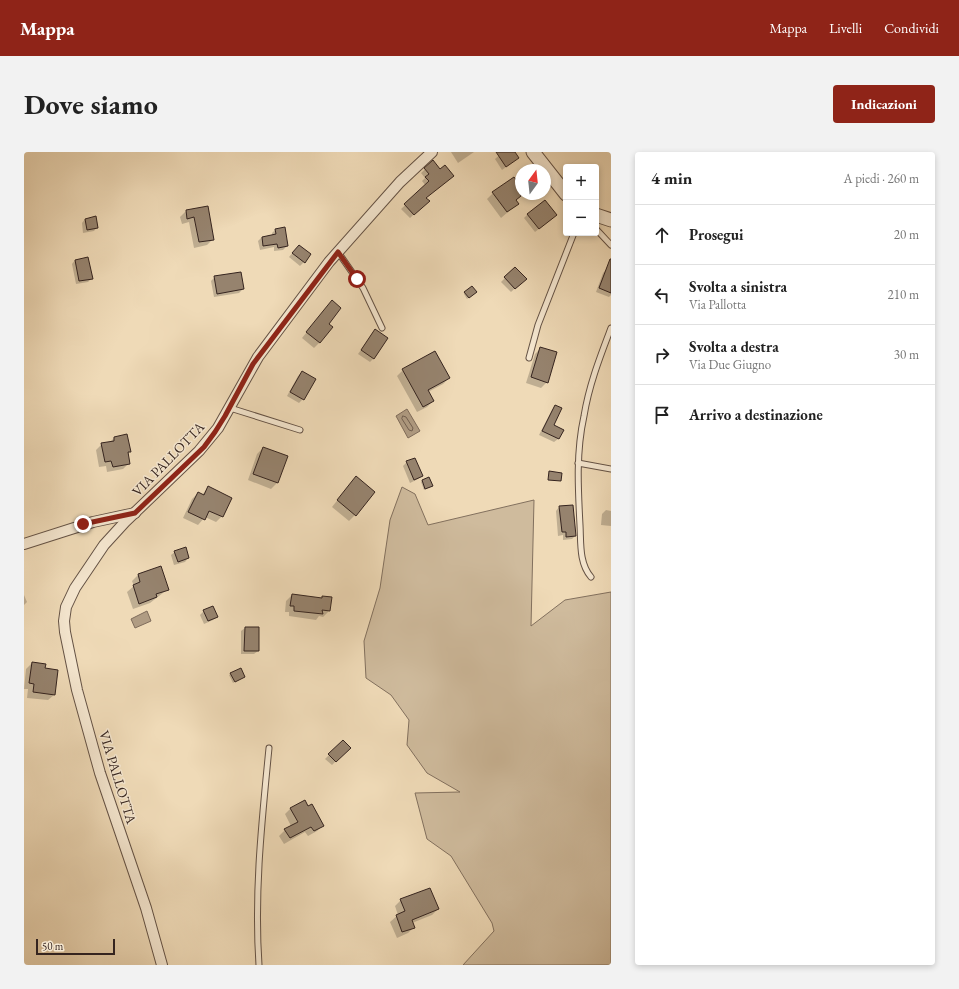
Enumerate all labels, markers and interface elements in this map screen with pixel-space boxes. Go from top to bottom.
text: Mappa [20,16,75,41]
text: Mappa [769,19,807,37]
text: Livelli [829,19,862,37]
text: Condividi [884,19,939,37]
button: Indicazioni [833,85,935,123]
text: Dove siamo [24,86,158,122]
north arrow [515,164,551,200]
map controls [563,164,599,236]
button: + [563,164,599,200]
text: 4 min [651,167,692,189]
text: A piedi · 260 m [844,170,919,187]
button: − [563,200,599,236]
icon: ahead [651,224,673,246]
text: Prosegui [689,225,744,244]
text: 20 m [894,226,919,243]
route start [348,270,366,288]
text: Svolta a sinistra [689,277,787,296]
icon: left [651,284,673,306]
text: 210 m [888,286,919,303]
text: Via Pallotta [689,296,746,313]
text: Svolta a destra [689,337,779,356]
icon: right [651,344,673,366]
text: 30 m [894,346,919,363]
text: Via Due Giugno [689,356,771,373]
icon: arrive [651,404,673,426]
text: Arrivo a destinazione [689,405,823,424]
street label: VIA PALLOTTA [128,418,208,500]
route end [74,515,92,533]
street label: VIA PALLOTTA [95,728,141,826]
scale bar [36,937,115,956]
text: 50 m [42,939,63,953]

